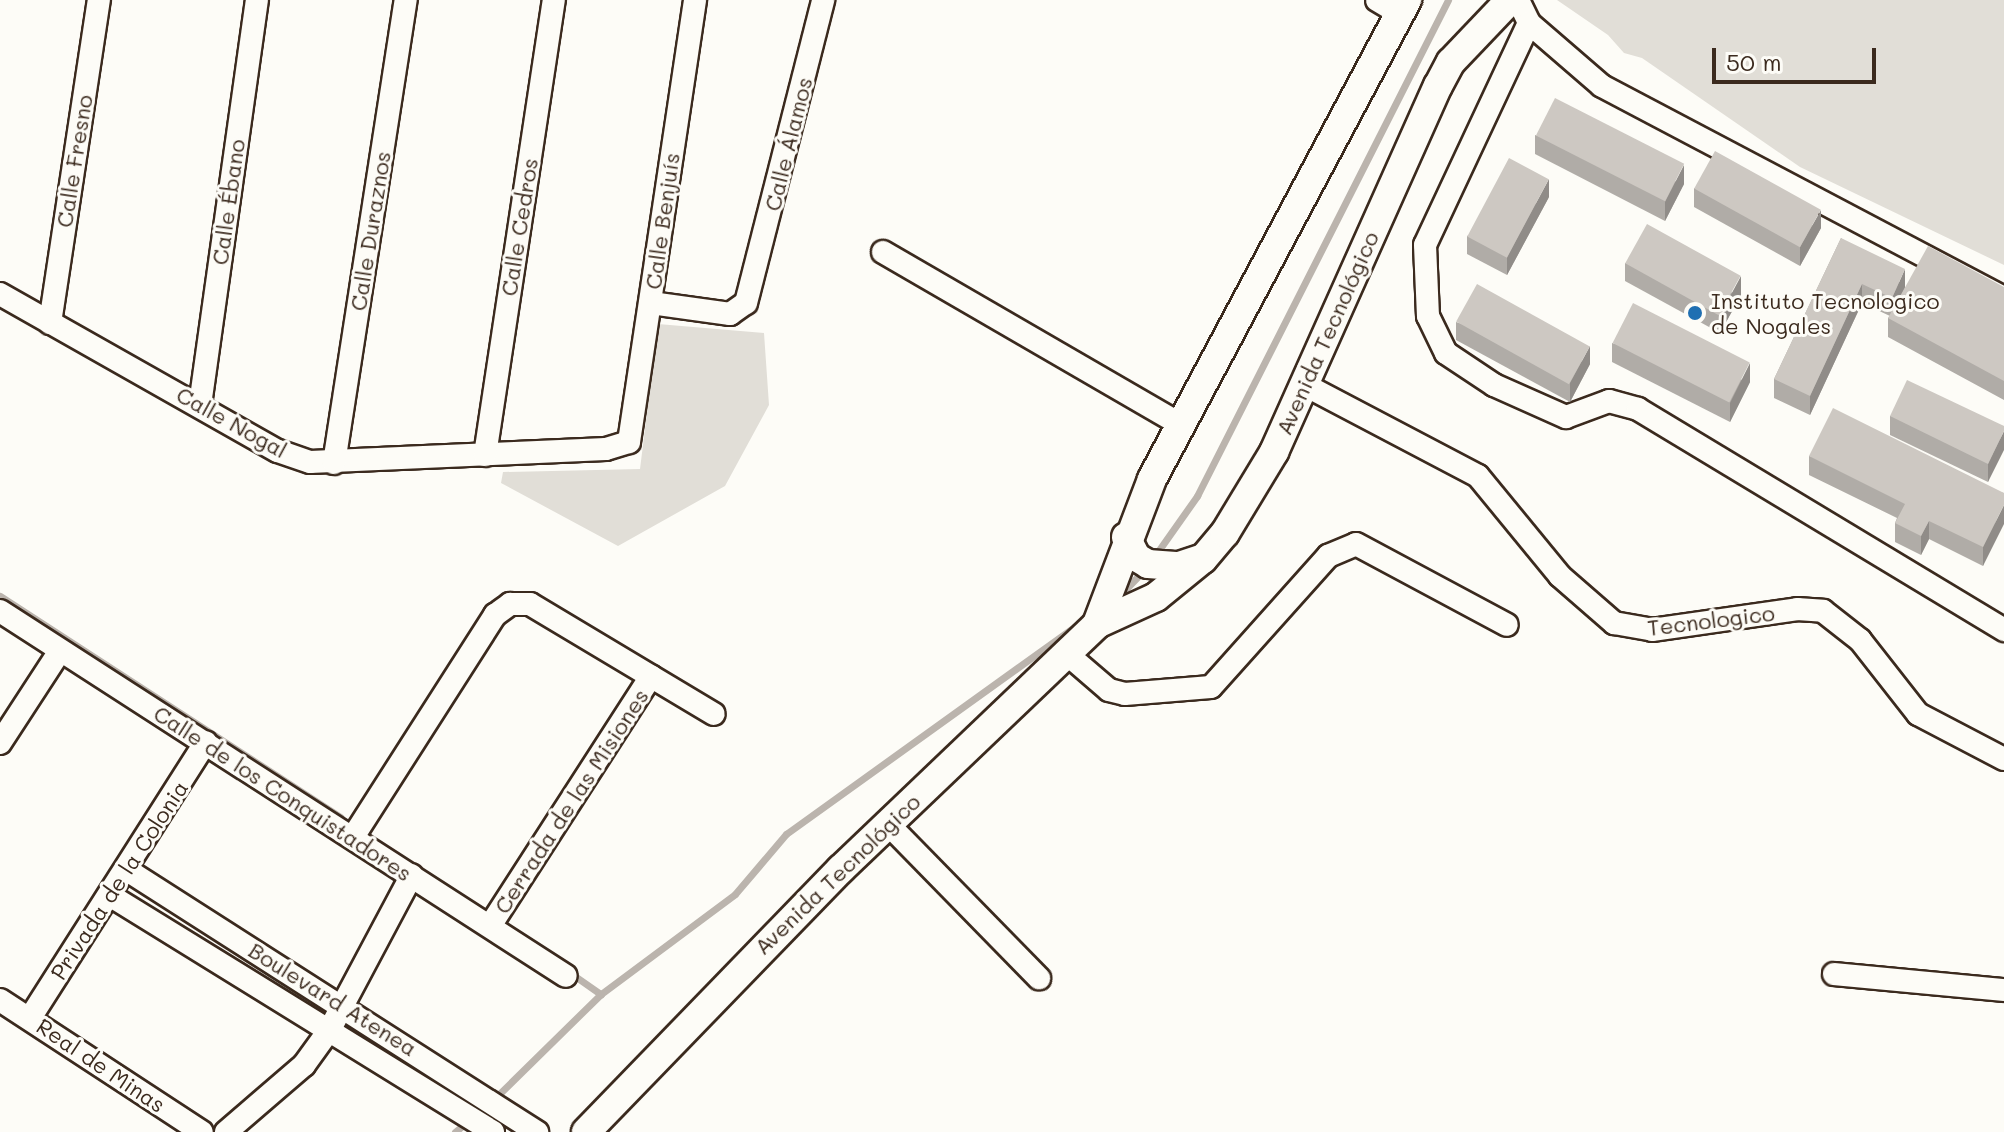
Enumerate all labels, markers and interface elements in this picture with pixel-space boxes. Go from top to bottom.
scale bar [1716,32,1880,82]
text: 50 m [1726,46,1782,77]
street label: Calle Álamos [759,74,817,214]
street label: Calle Fresno [50,93,98,229]
street label: Calle Ébano [206,137,250,267]
street label: Calle Duraznos [344,149,396,313]
street label: Calle Benjuís [639,151,685,291]
street label: Calle Cedros [495,156,543,298]
street label: Avenida Tecnológico [1270,227,1384,439]
place label: Instituto Tecnologico de Nogales [1711,287,1939,338]
marker: Instituto Tecnologico de Nogales [1686,304,1704,322]
street label: Calle Nogal [172,381,292,463]
street label: Tecnologico [1646,599,1776,641]
street label: Cerrada de las Misiones [488,684,654,918]
street label: Calle de los Conquistadores [149,700,417,886]
street label: Privada de la Colonia [45,775,193,985]
street label: Avenida Tecnológico [749,788,925,960]
street label: Boulevard Atenea [244,937,422,1061]
street label: Real de Minas [32,1012,170,1118]

